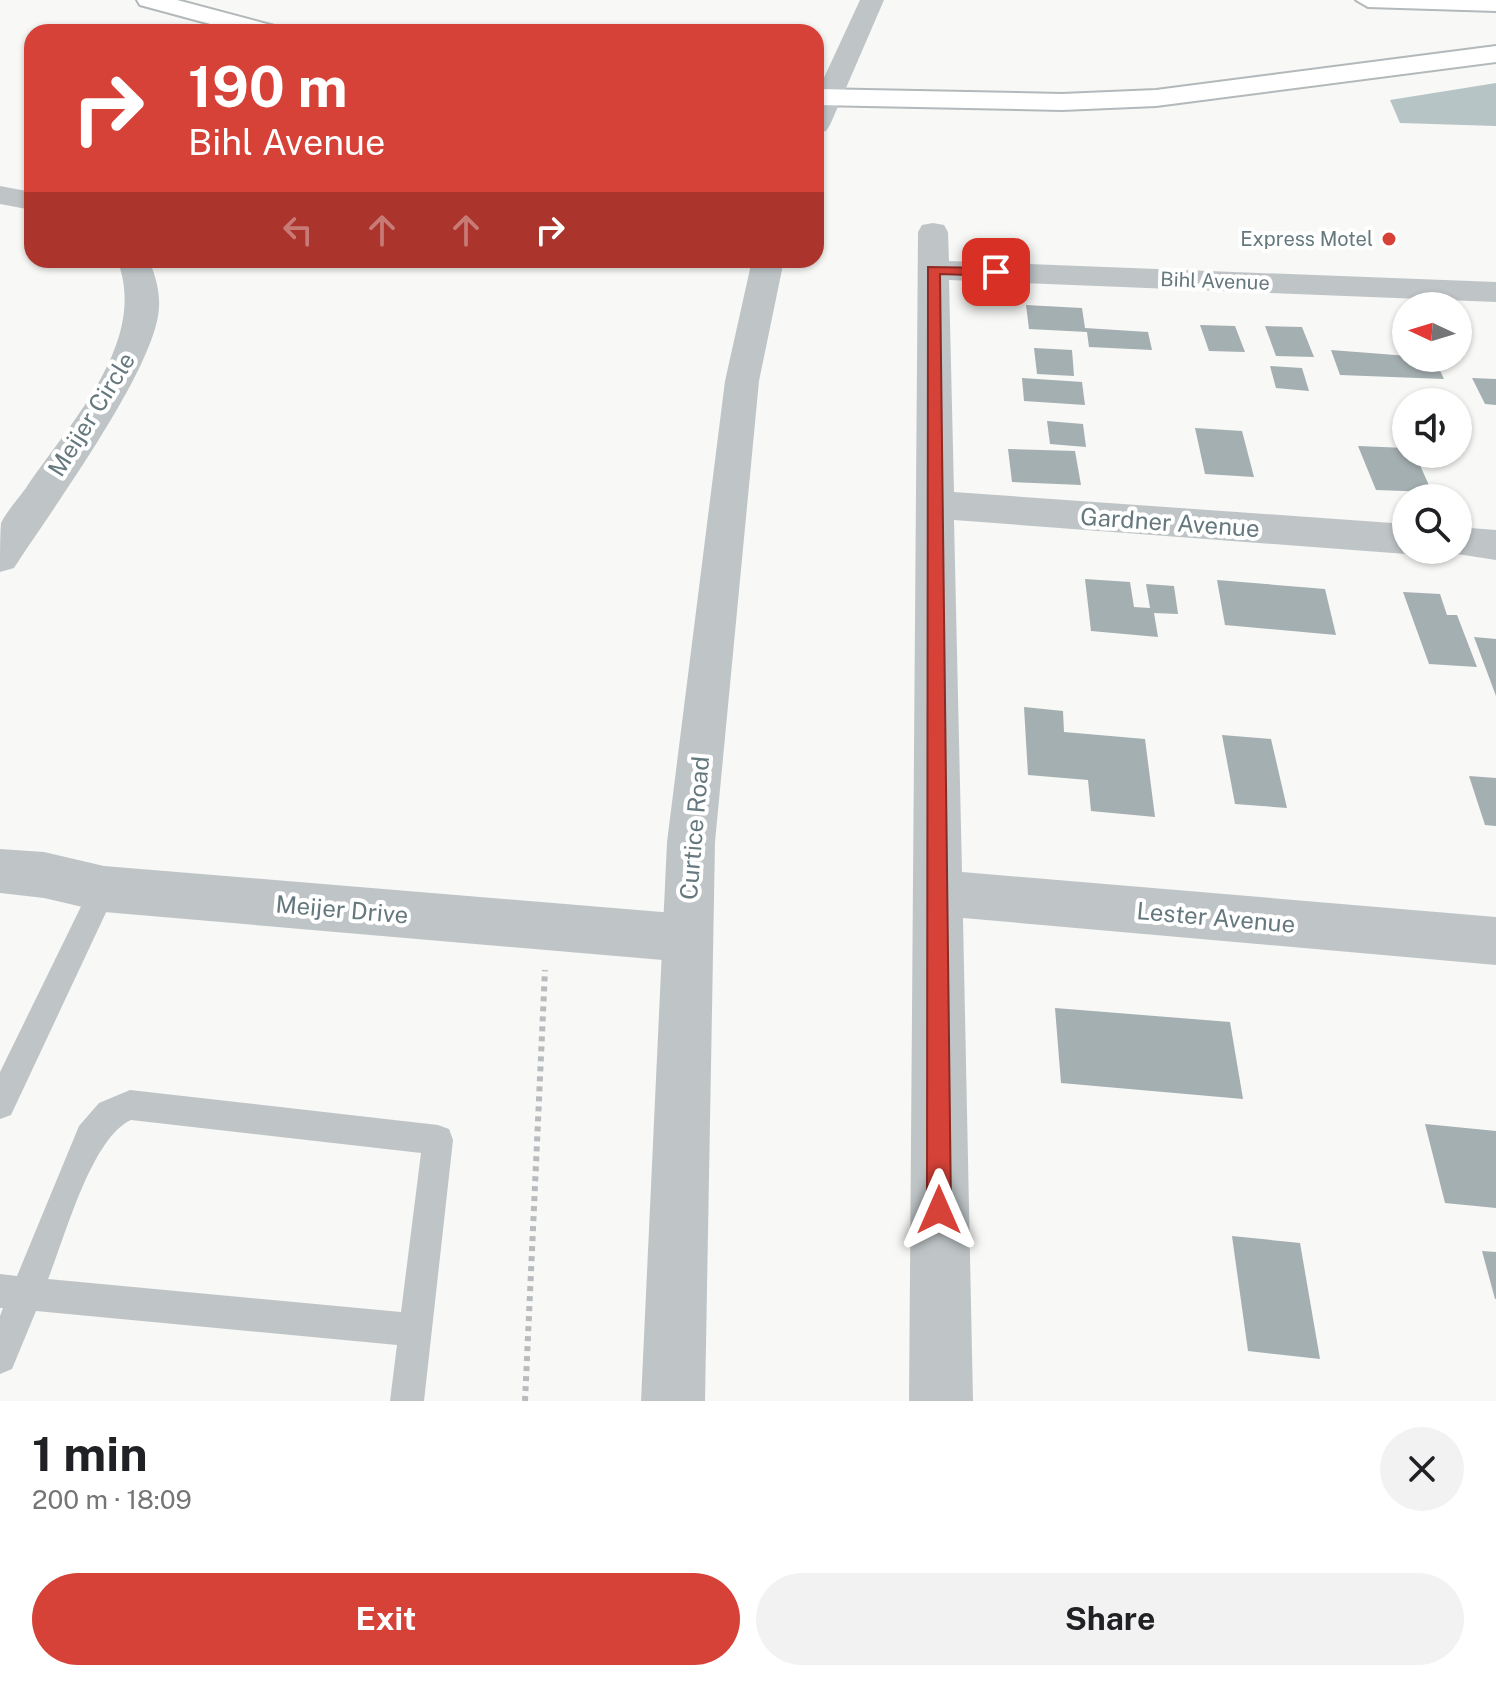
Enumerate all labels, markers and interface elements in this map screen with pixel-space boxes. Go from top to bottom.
text: 190 m [188,54,348,120]
icon: right [56,56,160,160]
text: Bihl Avenue [188,121,385,163]
icon: left [276,208,320,252]
icon: ahead [360,208,404,252]
icon: ahead [444,208,488,252]
icon: right [528,208,572,252]
place label: Express Motel [1240,227,1373,251]
marker: Express Motel [1380,230,1398,248]
pin [962,238,1030,306]
icon: arrive [974,250,1018,294]
street label: Bihl Avenue [1160,267,1270,295]
north arrow [1392,292,1472,372]
map controls [1392,292,1472,564]
street label: Meijer Circle [42,347,140,481]
button: sound [1392,388,1472,468]
button: search [1392,484,1472,564]
street label: Gardner Avenue [1079,502,1261,542]
street label: Curtice Road [674,755,714,901]
street label: Meijer Drive [274,889,410,929]
street label: Lester Avenue [1136,896,1296,938]
position arrow [897,1168,981,1252]
text: 1 min [32,1425,148,1482]
button: close [1380,1427,1464,1511]
text: 200 m · 18:09 [32,1484,192,1515]
button: Exit [32,1573,740,1665]
button: Share [756,1573,1464,1665]

